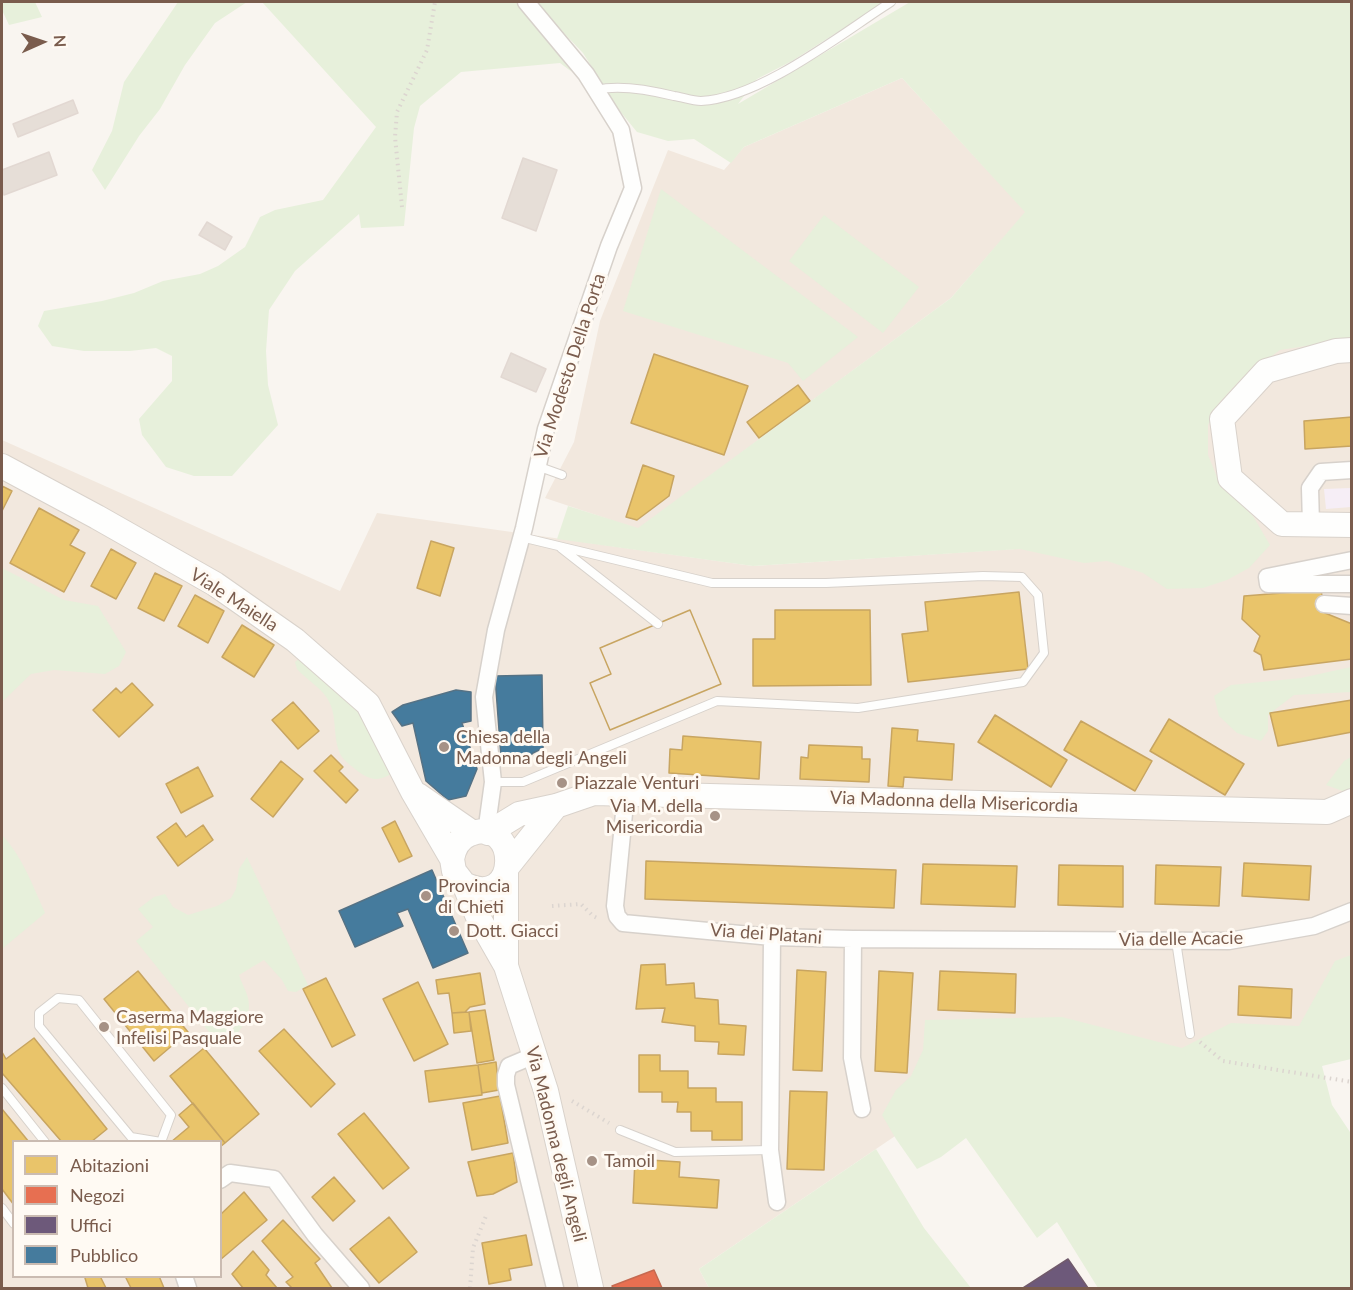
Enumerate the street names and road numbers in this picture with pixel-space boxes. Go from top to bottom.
street label: Via Modesto Della Porta [530,271,610,461]
street label: Viale Maiella [186,564,282,636]
street label: Via Madonna della Misericordia [830,787,1078,817]
street label: Via dei Platani [709,919,823,949]
street label: Via delle Acacie [1119,927,1243,951]
street label: Via Madonna degli Angeli [521,1044,591,1244]

